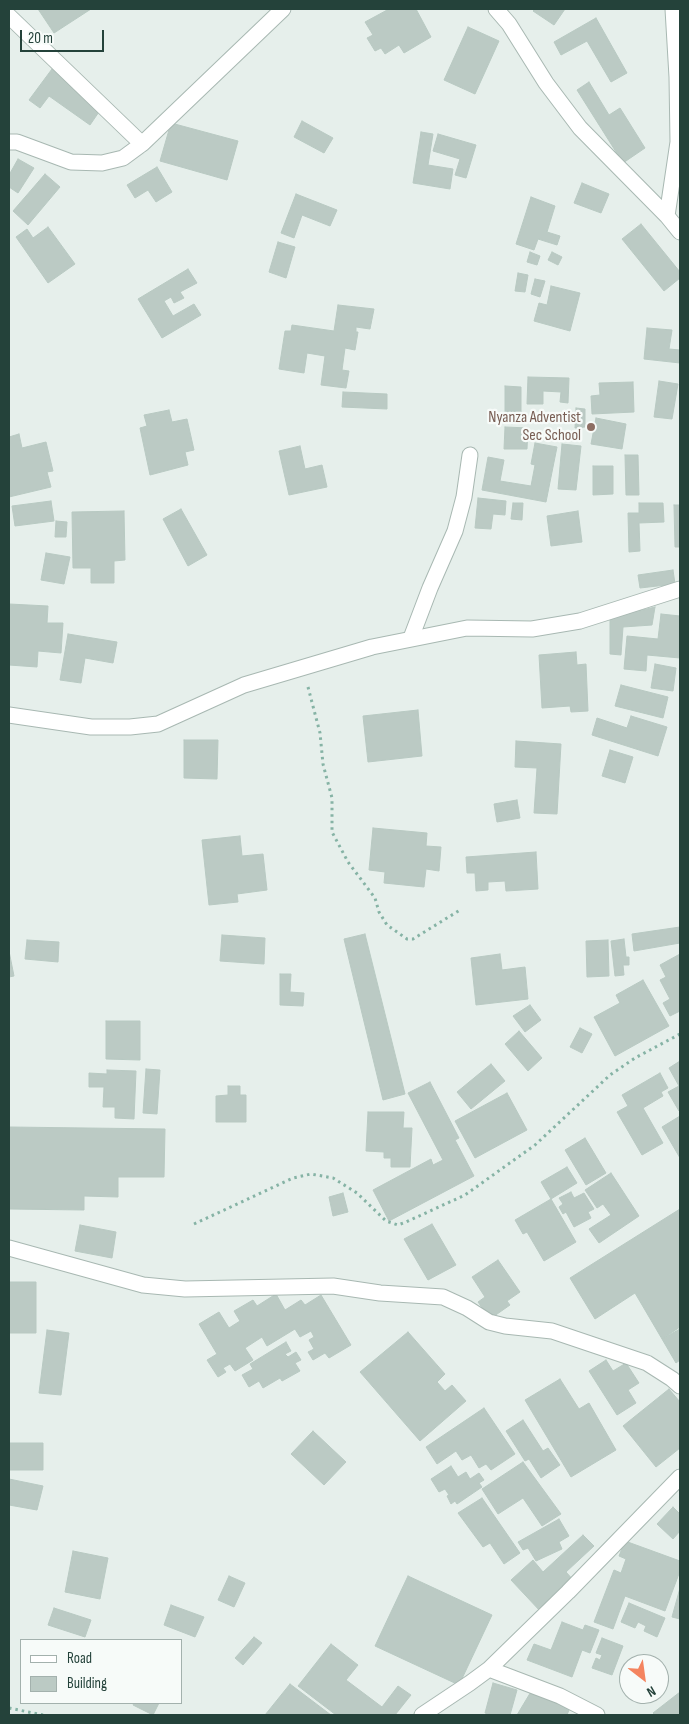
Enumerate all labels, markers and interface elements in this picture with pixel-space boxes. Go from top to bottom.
scale bar [22,20,106,52]
text: 20 m [28,29,53,48]
place label: Nyanza Adventist Sec School [488,408,581,446]
marker: Nyanza Adventist Sec School [585,421,597,433]
legend [20,1639,182,1704]
text: Road [67,1649,92,1668]
north arrow [619,1654,669,1704]
text: Building [67,1674,107,1693]
text: N [644,1682,659,1701]

